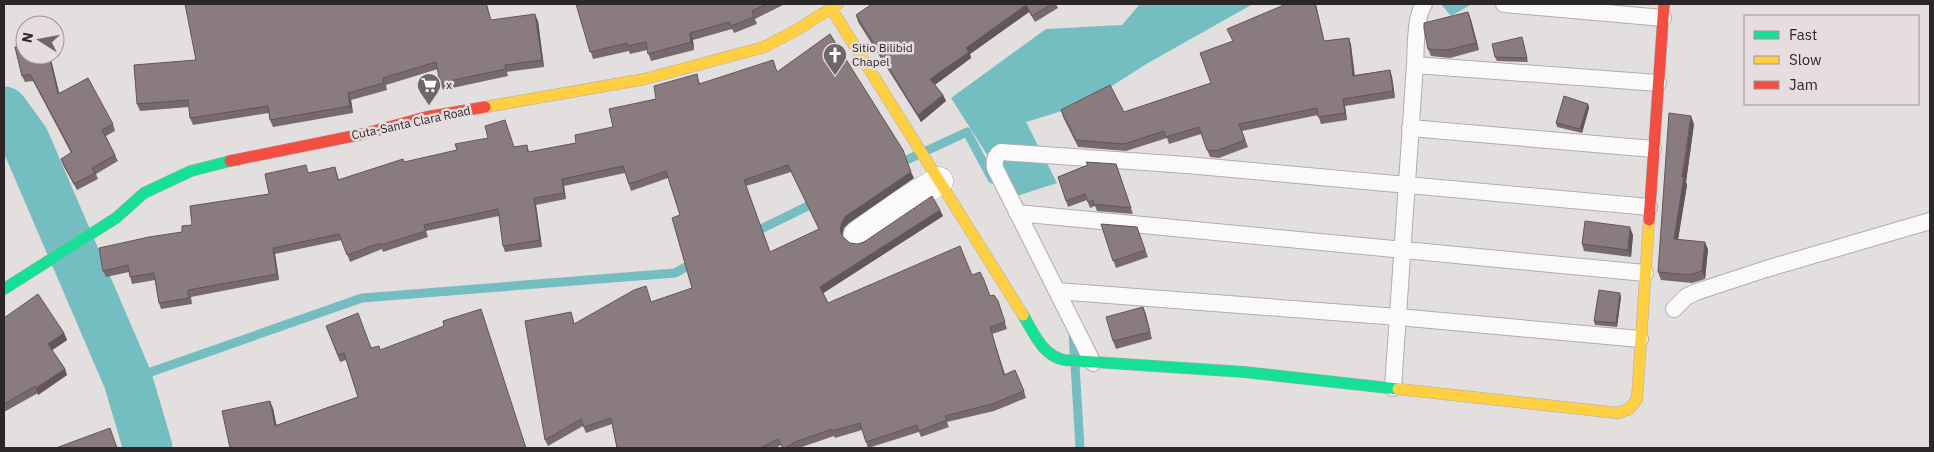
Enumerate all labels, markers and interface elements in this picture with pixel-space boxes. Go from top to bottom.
north arrow [15,15,65,65]
legend [1744,15,1919,105]
text: Fast [1789,25,1817,44]
text: N [17,31,37,44]
place label: Sitio Bilibid Chapel [852,40,913,69]
church icon: Sitio Bilibid Chapel [822,42,848,76]
text: Slow [1789,50,1822,69]
supermarket icon: x [416,72,442,106]
text: Jam [1789,75,1818,94]
place label: x [446,77,452,92]
street label: Cuta-Santa Clara Road [350,103,472,142]

